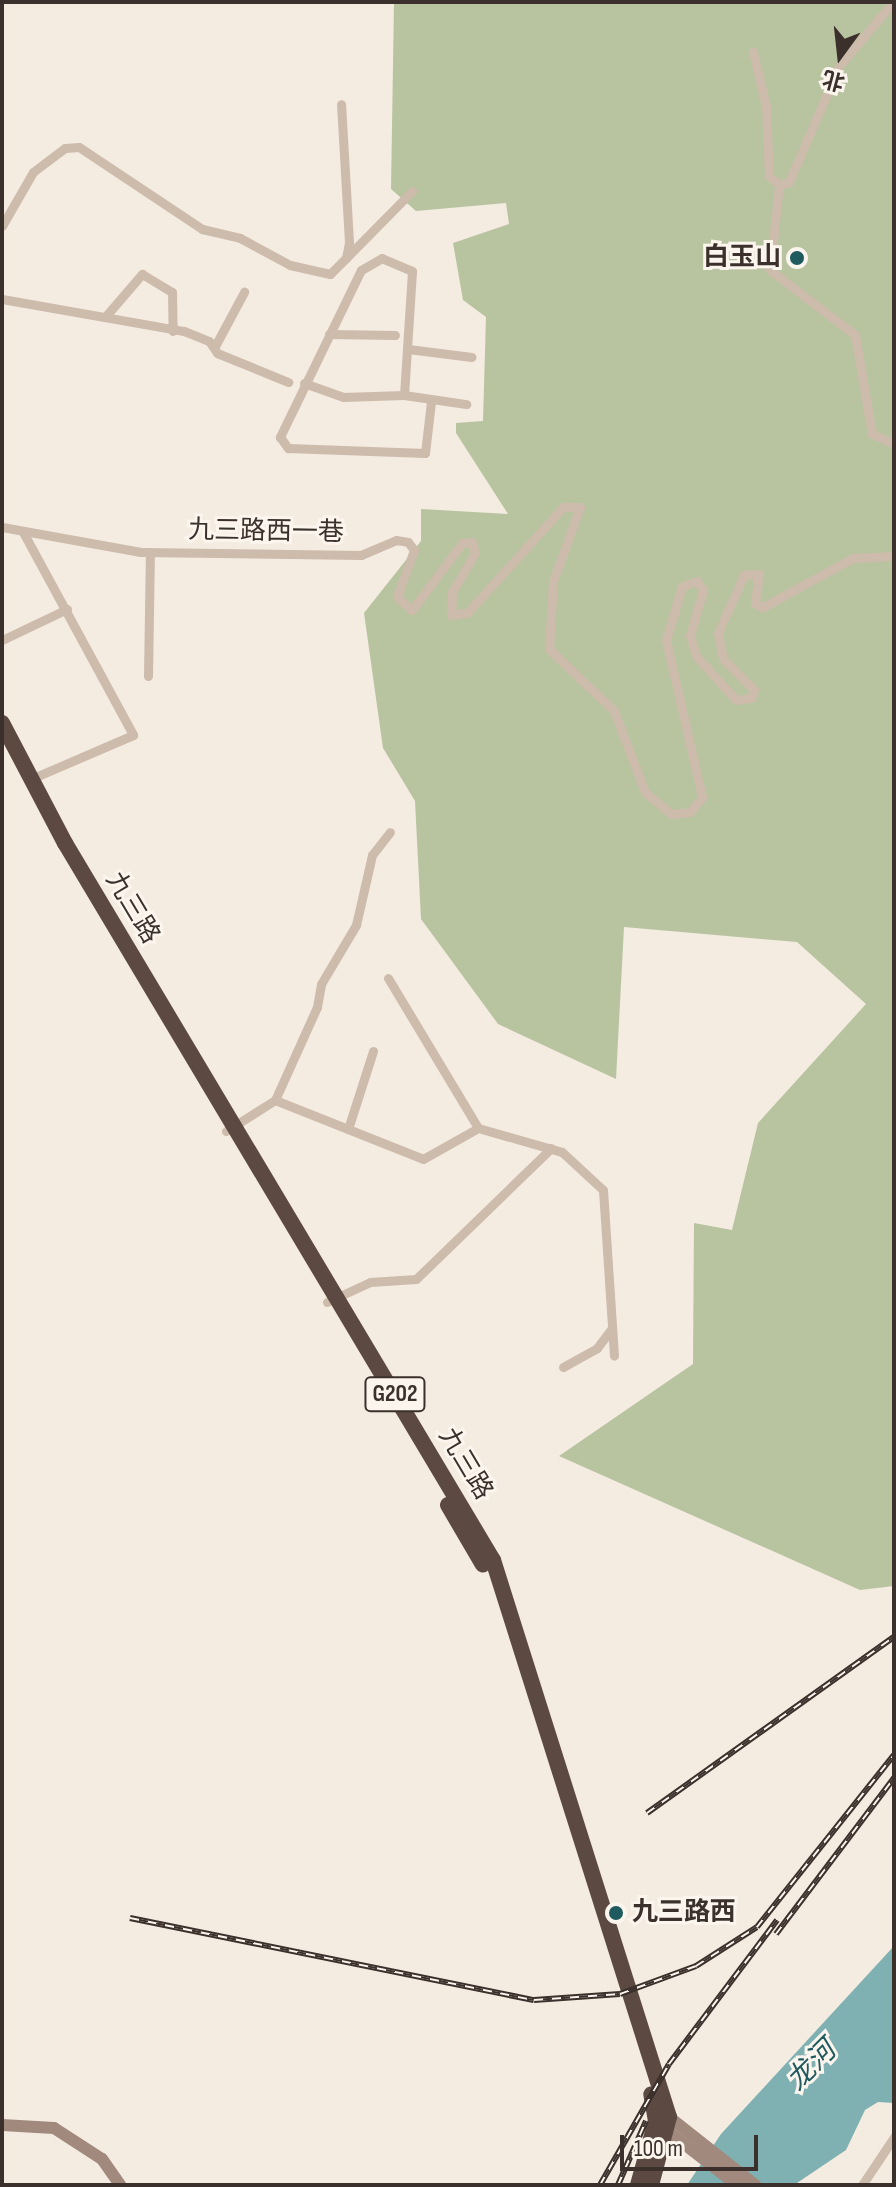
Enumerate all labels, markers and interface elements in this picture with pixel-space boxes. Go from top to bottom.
north arrow [800,16,880,96]
text: 北 [820,64,848,96]
place label: 白玉山 [703,242,781,274]
marker: 白玉山 [788,249,806,267]
street label: 九三路西一巷 [188,515,344,549]
street label: 九三路 [99,867,165,949]
road number: G202 [363,1374,427,1414]
street label: 九三路 [432,1423,498,1505]
place label: 九三路西 [632,1897,736,1929]
marker: 九三路西 [607,1904,625,1922]
water label: 龙河 [780,2034,844,2098]
scale bar [624,2119,762,2169]
text: 100 m [634,2134,683,2163]

